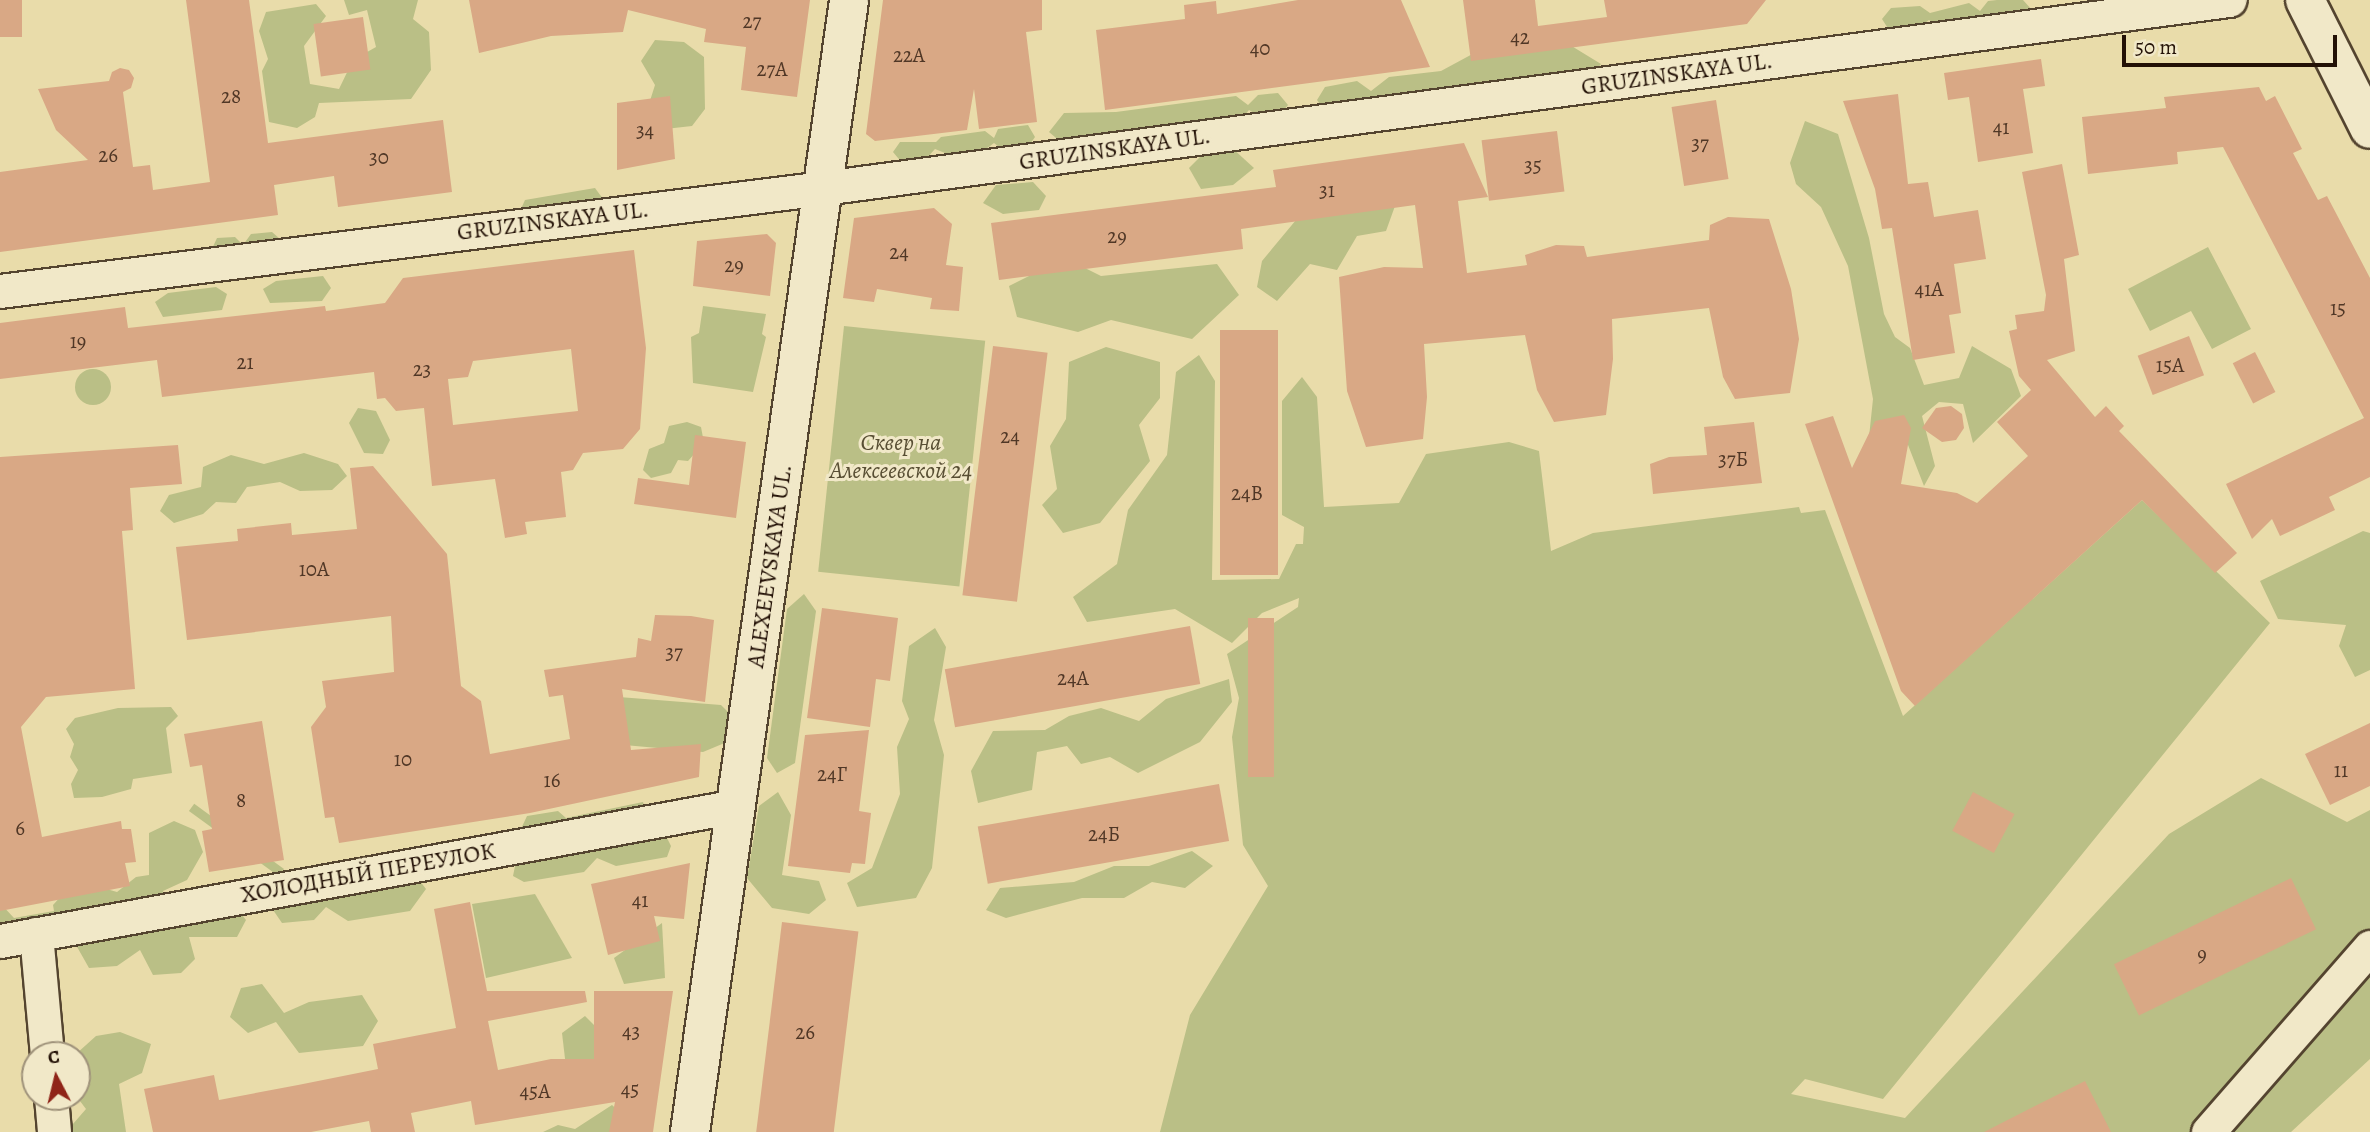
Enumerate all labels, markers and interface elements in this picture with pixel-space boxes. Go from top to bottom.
house number: 27 [743,8,761,34]
scale bar [2125,21,2340,65]
house number: 42 [1510,24,1530,50]
text: 50 m [2135,33,2177,61]
house number: 40 [1250,35,1270,61]
house number: 22А [893,42,925,68]
street label: GRUZINSKAYA UL. [1579,46,1775,102]
house number: 27А [756,56,788,82]
house number: 28 [221,83,241,109]
house number: 41 [1993,114,2009,140]
house number: 34 [636,117,654,143]
street label: GRUZINSKAYA UL. [1017,121,1213,177]
house number: 37 [1691,130,1709,156]
house number: 26 [98,142,118,168]
house number: 30 [369,144,389,170]
house number: 35 [1524,152,1542,178]
house number: 31 [1319,177,1335,203]
street label: GRUZINSKAYA UL. [455,195,651,247]
house number: 29 [1107,223,1127,249]
house number: 24 [889,239,909,265]
house number: 29 [724,252,744,278]
house number: 41А [1915,276,1943,302]
house number: 15 [2330,295,2346,321]
house number: 19 [70,328,86,354]
house number: 21 [236,349,254,375]
house number: 15А [2156,352,2184,378]
house number: 23 [413,356,431,382]
house number: 24 [1000,423,1020,449]
park label: Сквер на Алексеевской 24 [830,429,972,485]
house number: 37Б [1718,446,1748,472]
street label: ALEXEEVSKAYA UL. [741,462,799,670]
house number: 24В [1231,480,1263,506]
house number: 10А [299,556,329,582]
house number: 37 [665,639,683,665]
house number: 24А [1057,665,1089,691]
house number: 10 [394,746,412,772]
house number: 11 [2334,757,2348,783]
house number: 24Г [817,761,847,787]
house number: 16 [544,767,560,793]
house number: 8 [236,787,246,813]
house number: 6 [15,815,25,841]
house number: 24Б [1088,821,1120,847]
street label: ХОЛОДНЫЙ ПЕРЕУЛОК [238,836,498,910]
house number: 41 [632,887,648,913]
house number: 9 [2197,941,2207,967]
house number: 43 [622,1018,640,1044]
house number: 26 [795,1019,815,1045]
north arrow [21,1041,91,1111]
text: С [46,1044,61,1071]
house number: 45 [621,1076,639,1102]
house number: 45А [520,1078,550,1104]

